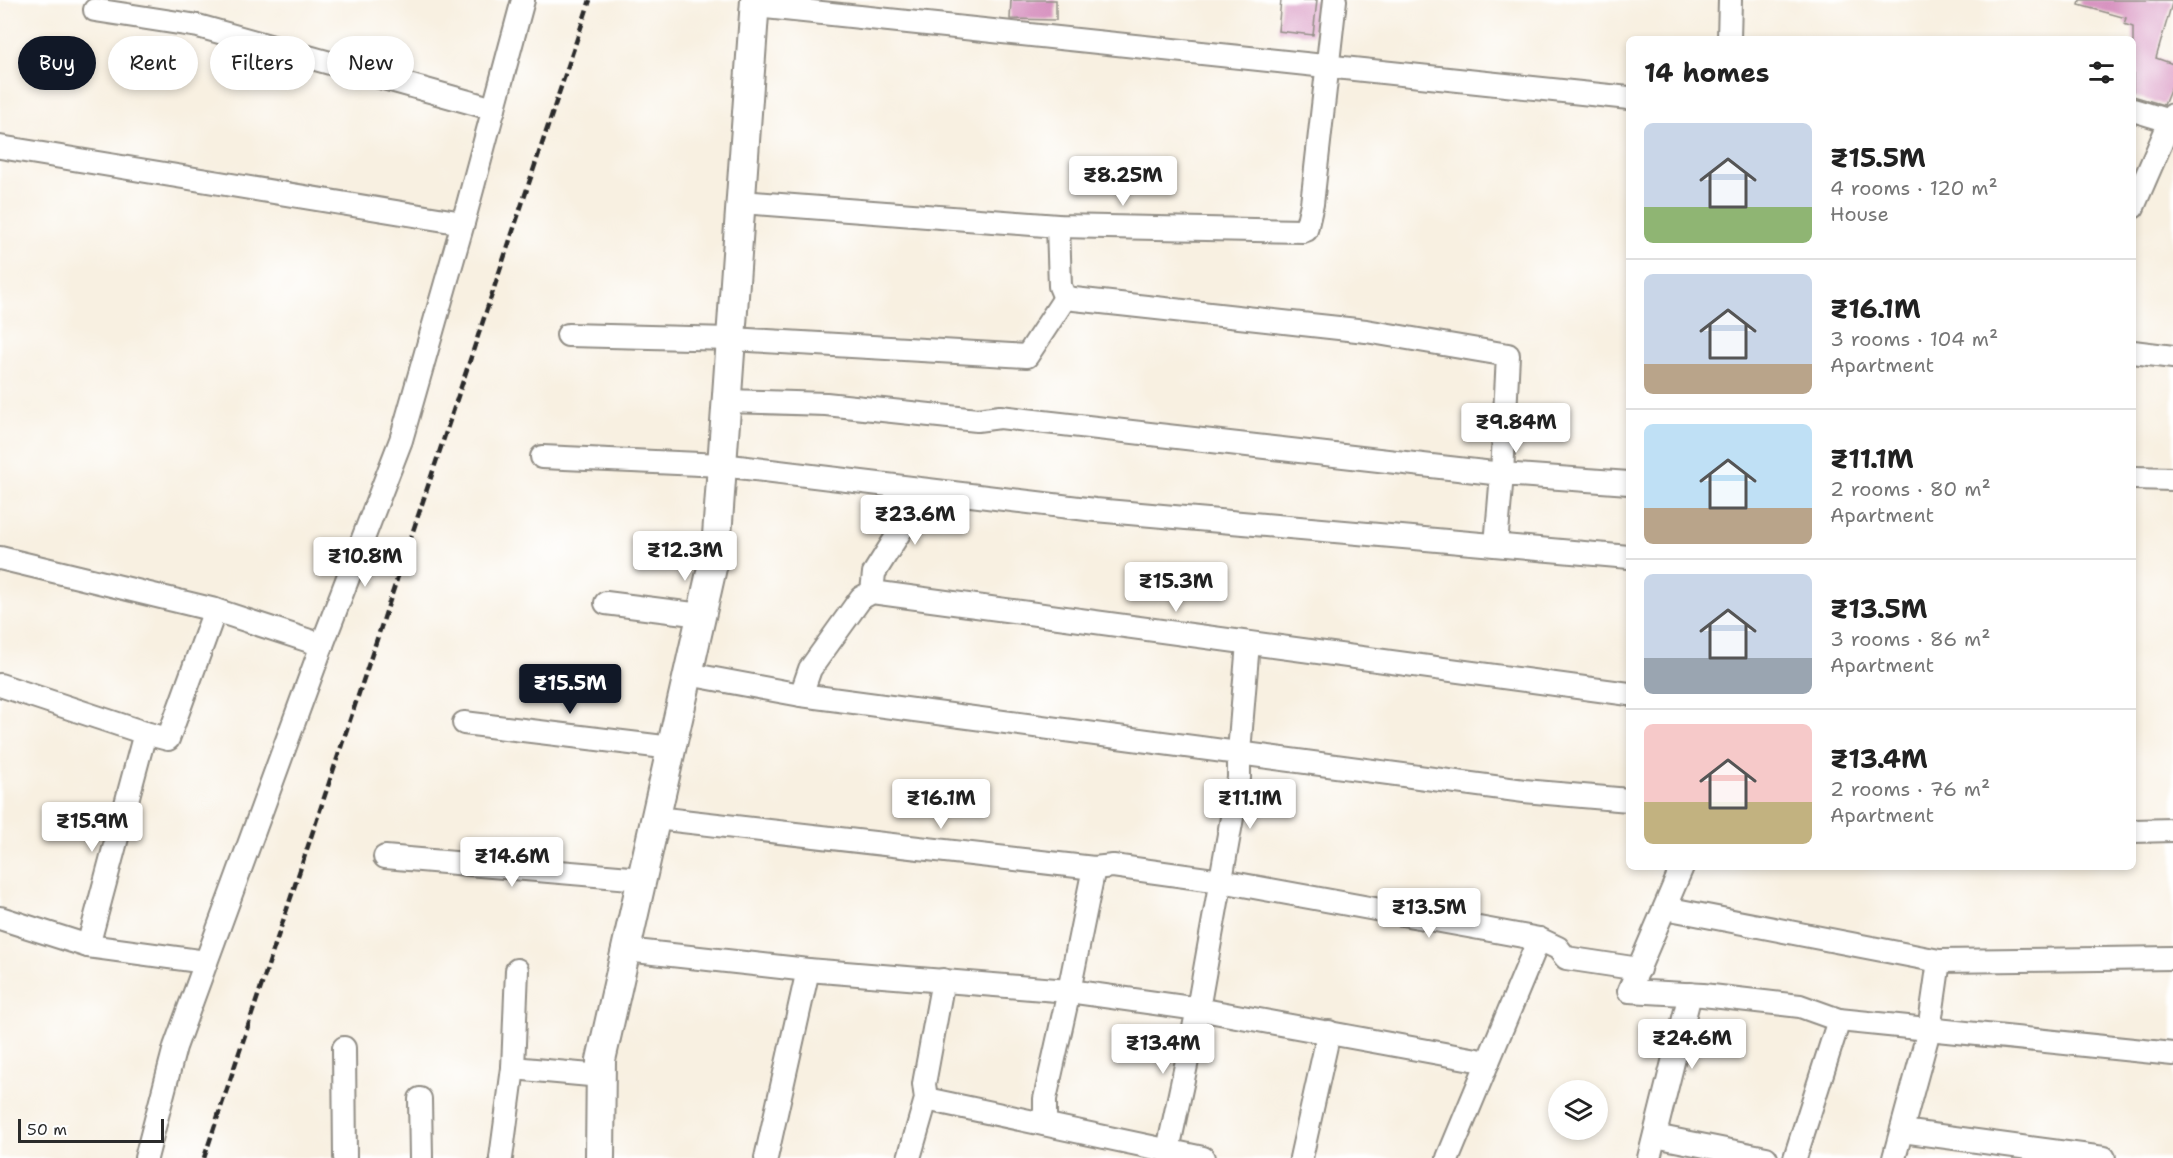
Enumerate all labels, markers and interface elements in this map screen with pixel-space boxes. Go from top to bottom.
chip: Buy [18,36,96,90]
chip: Rent [108,36,198,90]
chip: Filters [210,36,315,90]
chip: New [327,36,414,90]
text: 14 homes [1644,55,1770,90]
icon: filters [2085,56,2118,89]
text: ₹15.5M [1830,140,1926,175]
icon: home [1692,147,1764,219]
pin: ₹8.25M [1074,156,1172,207]
text: ₹8.25M [1083,162,1163,188]
text: 4 rooms · 120 m² [1830,175,1998,201]
text: House [1830,201,1889,227]
text: ₹16.1M [1830,291,1921,326]
icon: home [1692,298,1764,370]
text: 3 rooms · 104 m² [1830,326,1998,352]
text: Apartment [1830,352,1934,378]
pin: ₹9.84M [1467,403,1565,454]
text: ₹9.84M [1475,409,1557,435]
text: ₹11.1M [1830,441,1914,476]
icon: home [1692,448,1764,520]
text: 2 rooms · 80 m² [1830,476,1991,502]
pin: ₹23.6M [866,495,964,546]
text: ₹23.6M [875,501,955,527]
text: Apartment [1830,502,1934,528]
pin: ₹12.3M [636,531,734,582]
pin: ₹10.8M [316,537,414,588]
text: ₹12.3M [647,537,723,563]
text: ₹10.8M [327,543,403,569]
pin: ₹15.3M [1127,562,1225,613]
text: ₹15.3M [1139,568,1213,594]
text: ₹13.5M [1830,591,1927,626]
icon: home [1692,598,1764,670]
text: 3 rooms · 86 m² [1830,626,1990,652]
text: Apartment [1830,652,1934,678]
pin: ₹15.5M [521,664,619,715]
text: ₹15.5M [533,670,607,696]
text: ₹13.4M [1830,741,1928,776]
icon: home [1692,748,1764,820]
text: 2 rooms · 76 m² [1830,776,1990,802]
pin: ₹16.1M [892,779,990,830]
pin: ₹11.1M [1201,779,1299,830]
text: ₹16.1M [906,785,976,811]
text: ₹11.1M [1218,785,1282,811]
pin: ₹15.9M [43,802,141,853]
text: Apartment [1830,802,1934,828]
text: ₹15.9M [56,808,128,834]
pin: ₹14.6M [463,837,561,888]
text: ₹14.6M [474,843,550,869]
pin: ₹13.5M [1380,888,1478,939]
text: ₹13.5M [1392,894,1466,920]
pin: ₹24.6M [1643,1019,1741,1070]
pin: ₹13.4M [1114,1024,1212,1075]
text: ₹24.6M [1652,1025,1732,1051]
text: ₹13.4M [1125,1030,1201,1056]
map controls [1548,1080,1608,1140]
button: layers [1548,1080,1608,1140]
scale bar [18,1116,164,1144]
text: 50 m [27,1119,67,1140]

